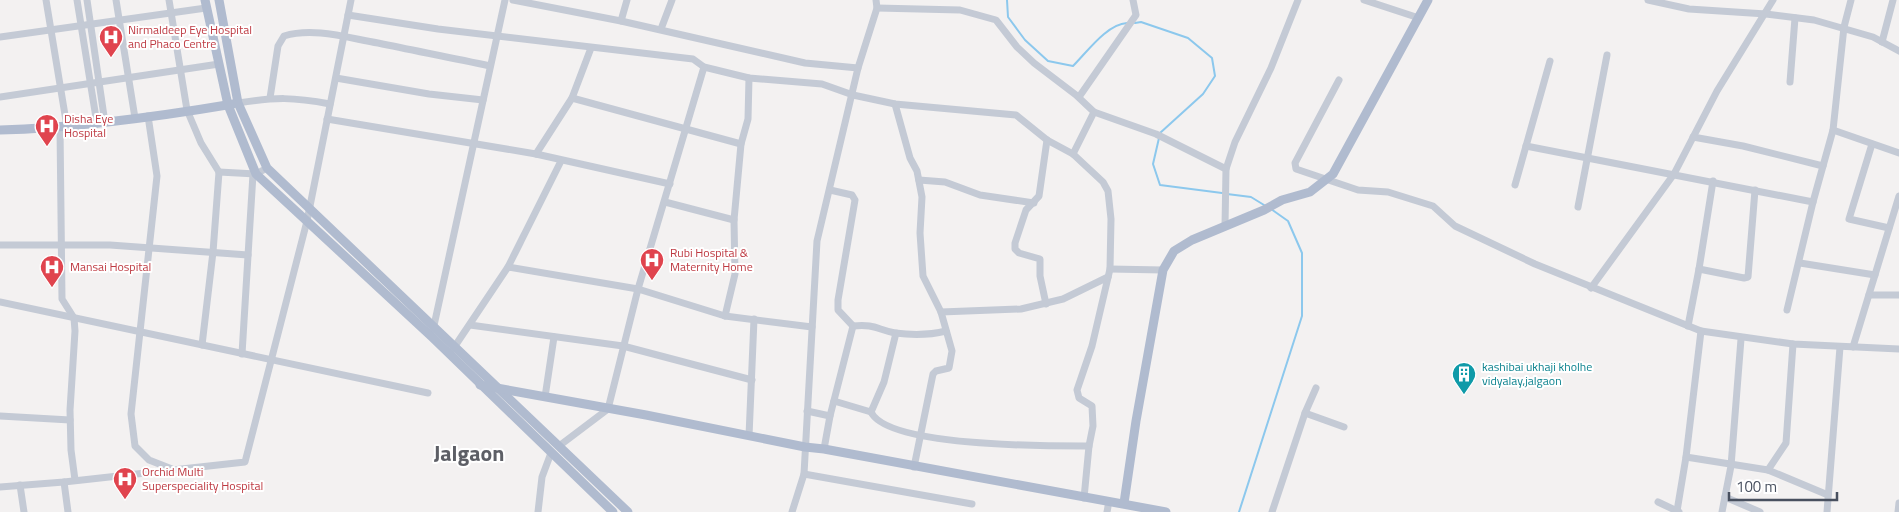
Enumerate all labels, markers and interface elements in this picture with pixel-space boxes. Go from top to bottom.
place label: Nirmaldeep Eye Hospital and Phaco Centre [128,20,252,53]
hospital icon: Nirmaldeep Eye Hospital and Phaco Centre [98,24,124,58]
place label: Disha Eye Hospital [64,109,113,142]
hospital icon: Disha Eye Hospital [34,113,60,147]
place label: Rubi Hospital & Maternity Home [670,243,753,276]
hospital icon: Rubi Hospital & Maternity Home [639,247,665,281]
hospital icon: Mansai Hospital [39,254,65,288]
place label: Mansai Hospital [70,257,151,276]
place label: kashibai ukhaji kholhe vidyalay,jalgaon [1482,357,1592,390]
building icon: kashibai ukhaji kholhe vidyalay,jalgaon [1451,361,1477,395]
district label: Jalgaon [434,436,504,470]
place label: Orchid Multi Superspeciality Hospital [142,462,263,495]
hospital icon: Orchid Multi Superspeciality Hospital [112,466,138,500]
scale bar [1729,470,1836,502]
text: 100 m [1736,475,1777,498]

